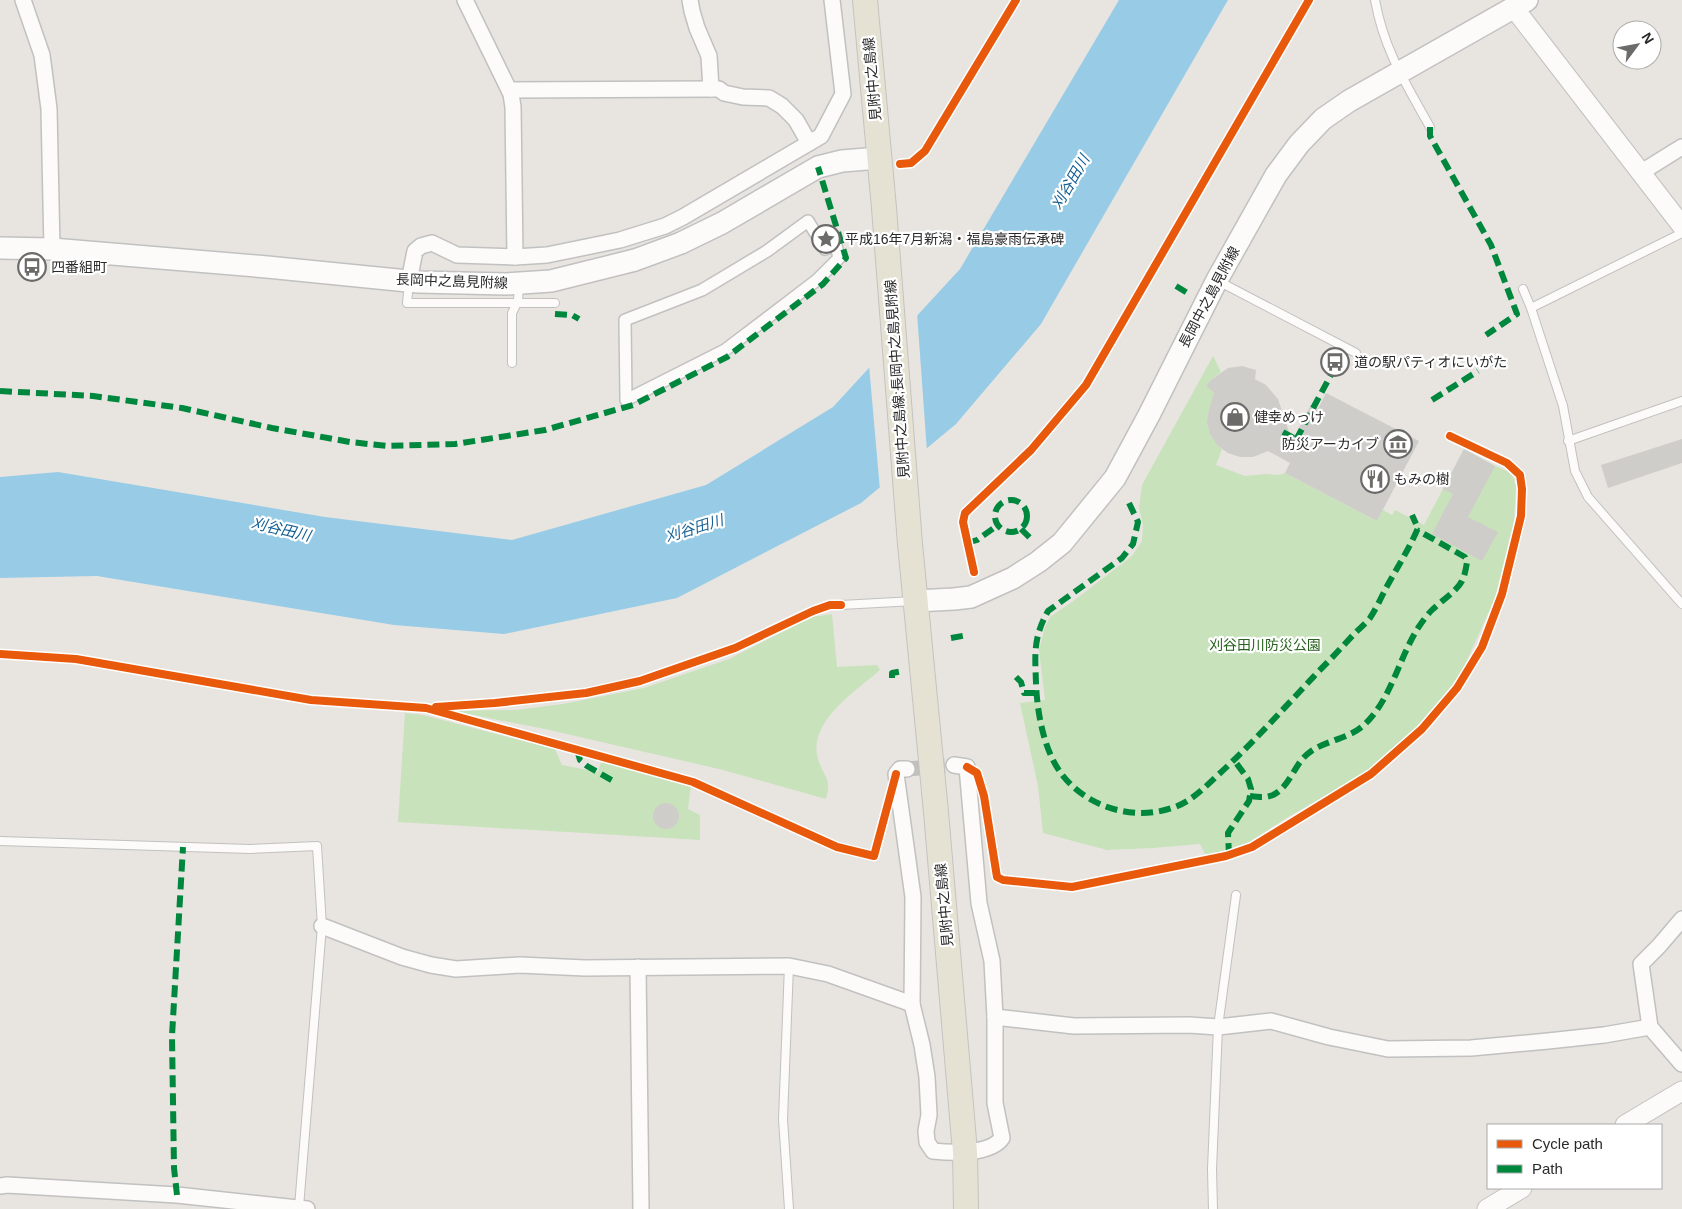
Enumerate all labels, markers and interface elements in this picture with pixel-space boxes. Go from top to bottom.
north arrow [1612,20,1662,70]
text: N [1639,30,1657,47]
street label: 見附中之島線 [860,36,884,122]
water label: 刈谷田川 [1048,150,1093,212]
place icon: 平成16年7月新潟・福島豪雨伝承碑 [811,224,841,254]
place label: 平成16年7月新潟・福島豪雨伝承碑 [845,231,1064,247]
street label: 長岡中之島見附線 [1176,244,1242,350]
bus stop icon: 四番組町 [17,252,47,282]
place label: 四番組町 [51,259,107,275]
street label: 長岡中之島見附線 [396,271,508,291]
street label: 見附中之島線;長岡中之島見附線 [882,279,912,479]
bus stop icon: 道の駅パティオにいがた [1320,347,1350,377]
place label: 道の駅パティオにいがた [1354,354,1507,370]
shop icon: 健幸めっけ [1220,402,1250,432]
place label: 健幸めっけ [1254,409,1324,425]
museum icon: 防災アーカイブ [1383,429,1413,459]
place label: 防災アーカイブ [1282,436,1379,452]
restaurant icon: もみの樹 [1360,464,1390,494]
place label: もみの樹 [1394,471,1450,487]
water label: 刈谷田川 [663,511,727,545]
water label: 刈谷田川 [250,514,314,544]
park label: 刈谷田川防災公園 [1209,637,1321,653]
street label: 見附中之島線 [932,862,956,948]
legend [1487,1124,1662,1189]
text: Cycle path [1532,1135,1603,1152]
text: Path [1532,1160,1563,1177]

